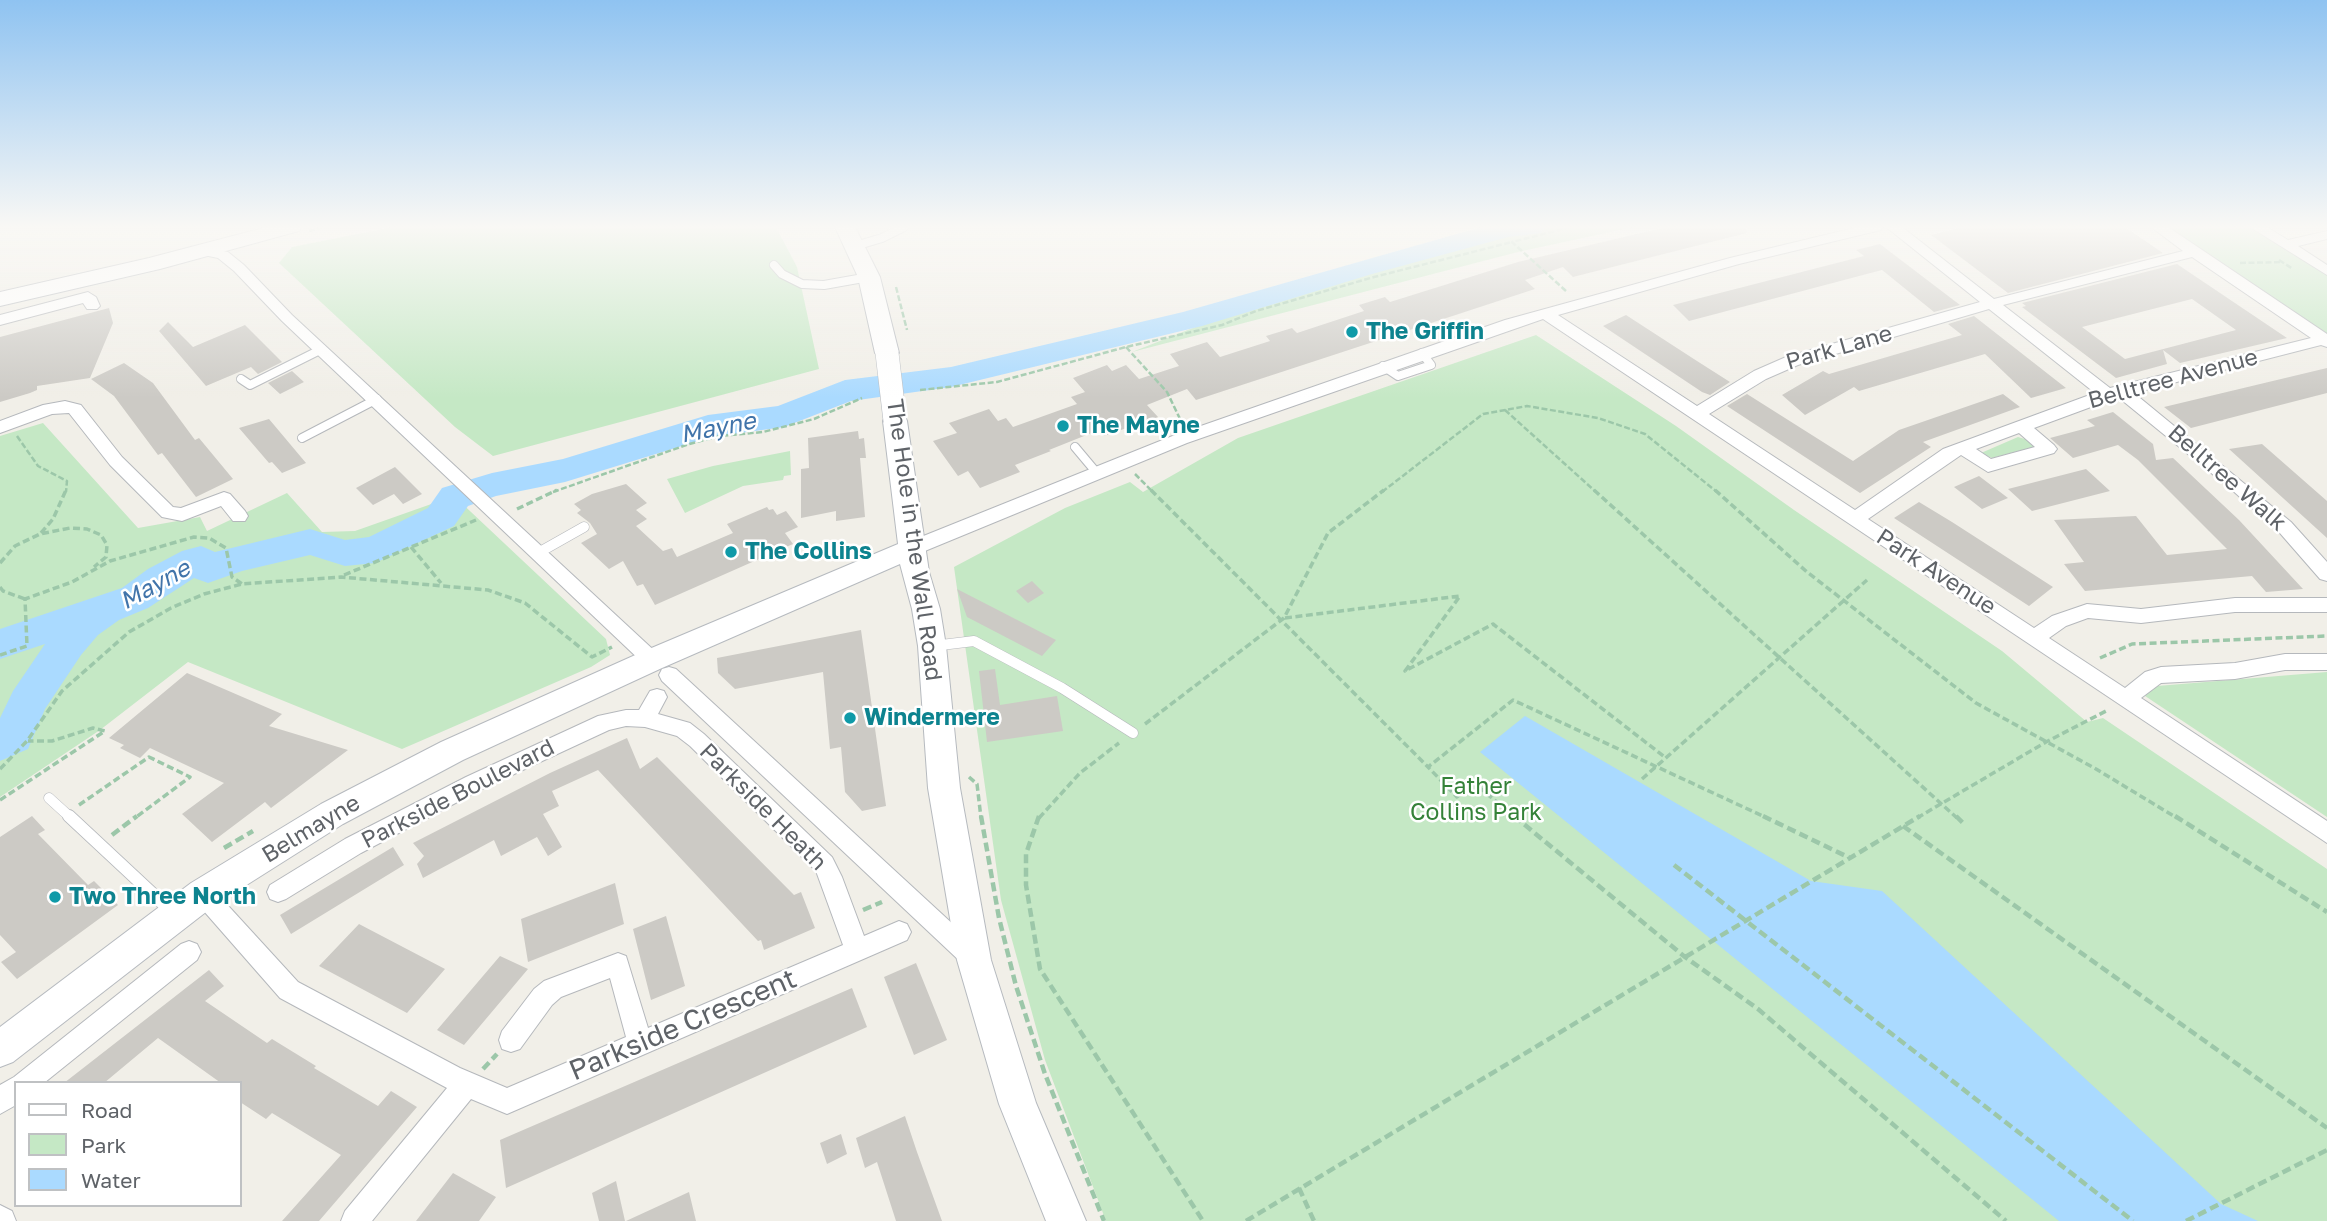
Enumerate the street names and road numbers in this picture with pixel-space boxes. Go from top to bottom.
street label: Park Lane [1783,320,1895,376]
street label: Belltree Avenue [2085,343,2261,415]
street label: The Hole in the Wall Road [881,397,947,683]
street label: Belltree Walk [2162,419,2292,537]
street label: Park Avenue [1871,523,2001,621]
street label: Parkside Boulevard [357,733,559,855]
street label: Parkside Heath [694,738,832,876]
street label: Belmayne [257,789,365,869]
street label: Parkside Crescent [564,962,802,1088]

